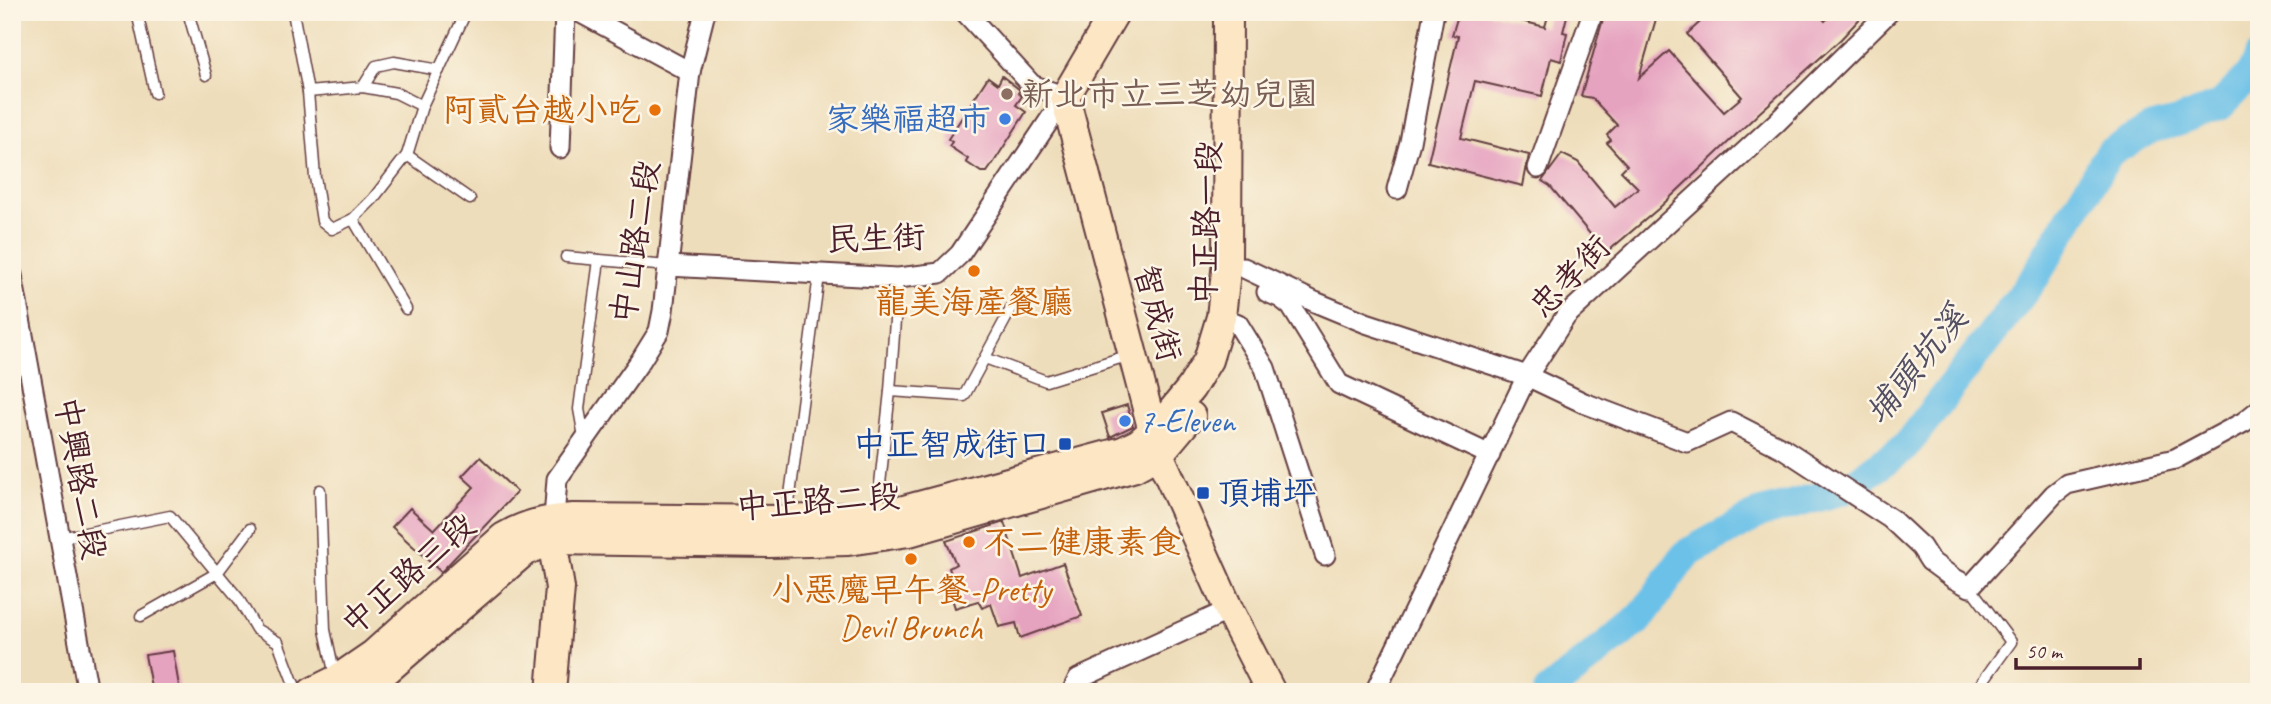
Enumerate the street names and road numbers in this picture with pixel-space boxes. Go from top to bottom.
street label: 中正路一段 [1182,140,1230,306]
street label: 中山路二段 [601,157,669,327]
street label: 民生街 [826,215,926,261]
street label: 忠孝街 [1521,226,1619,326]
street label: 智成街 [1125,260,1191,366]
street label: 中興路二段 [46,393,116,563]
street label: 中正路二段 [734,474,902,528]
street label: 中正路三段 [332,504,484,644]

